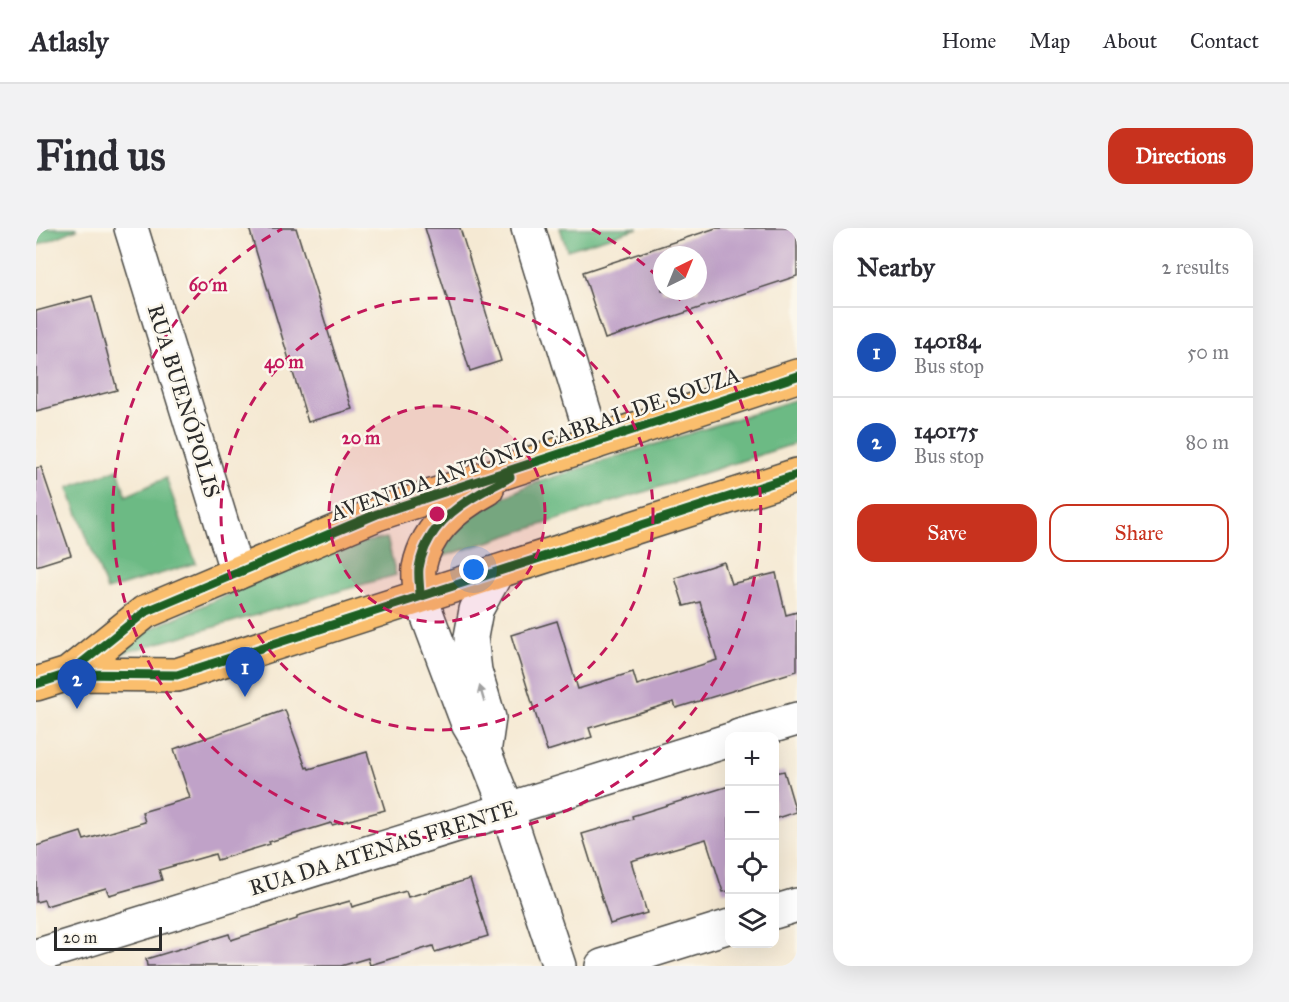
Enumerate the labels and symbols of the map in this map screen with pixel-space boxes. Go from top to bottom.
north arrow [653,246,707,300]
text: 60 m [189,274,228,296]
street label: RUA BUENÓPOLIS [142,301,226,501]
text: 40 m [264,351,305,374]
street label: AVENIDA ANTÔNIO CABRAL DE SOUZA [326,361,743,527]
text: 20 m [342,427,381,449]
centre of rings [427,504,447,524]
your location [459,555,488,584]
pin: 1 [226,648,264,697]
pin: 2 [58,660,96,709]
one-way arrow [477,685,486,703]
street label: RUA DA ATENAS FRENTE [246,794,520,902]
scale bar [54,924,162,952]

